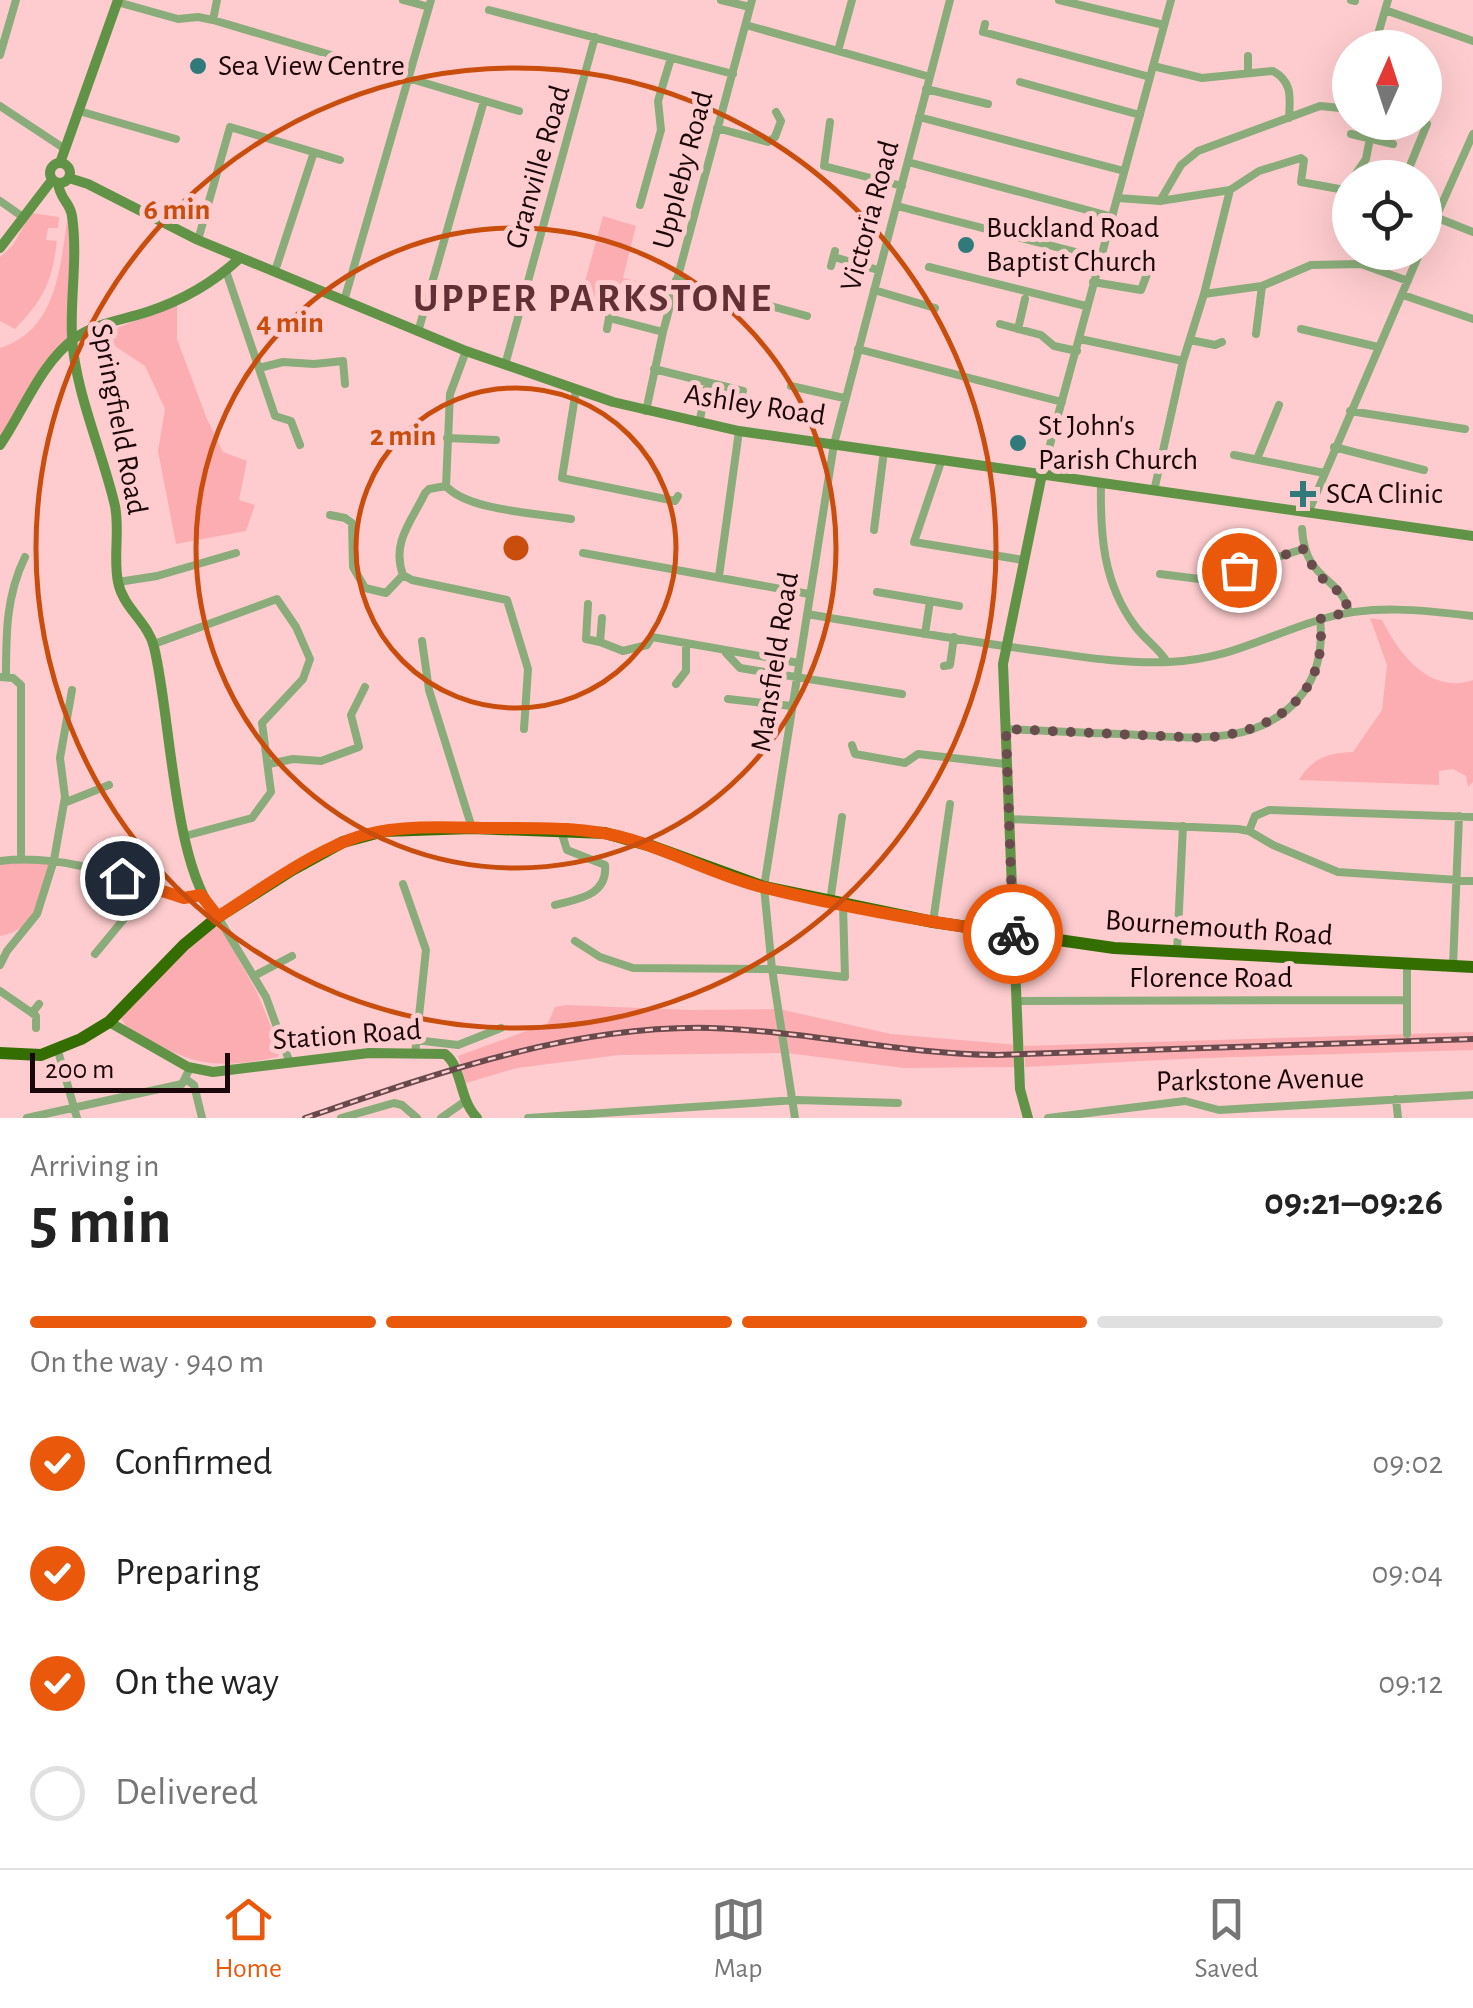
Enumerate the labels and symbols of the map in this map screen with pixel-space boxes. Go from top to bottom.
north arrow [1332,30,1442,140]
place label: Sea View Centre [218,51,405,81]
marker: Sea View Centre [187,55,209,77]
street label: Granville Road [500,82,576,252]
street label: Uppleby Road [647,88,719,252]
street label: Victoria Road [835,137,905,295]
text: 6 min [144,195,210,225]
place label: Buckland Road Baptist Church [986,213,1159,277]
marker: Buckland Road Baptist Church [955,234,977,256]
district label: UPPER PARKSTONE [413,279,773,319]
text: 4 min [256,308,324,338]
street label: Springfield Road [86,321,152,517]
street label: Ashley Road [682,379,828,431]
place label: St John's Parish Church [1038,411,1198,475]
text: 2 min [370,421,436,451]
marker: St John's Parish Church [1007,432,1029,454]
place label: SCA Clinic [1326,479,1443,509]
marker: SCA Clinic [1290,481,1316,507]
pin [1197,528,1282,613]
centre of rings [498,530,534,566]
street label: Mansfield Road [746,570,804,754]
pin [80,836,165,921]
courier [963,884,1063,984]
street label: Bournemouth Road [1104,905,1334,951]
street label: Florence Road [1129,963,1293,993]
street label: Station Road [272,1015,422,1055]
scale bar [30,1048,230,1092]
street label: Parkstone Avenue [1156,1063,1364,1097]

